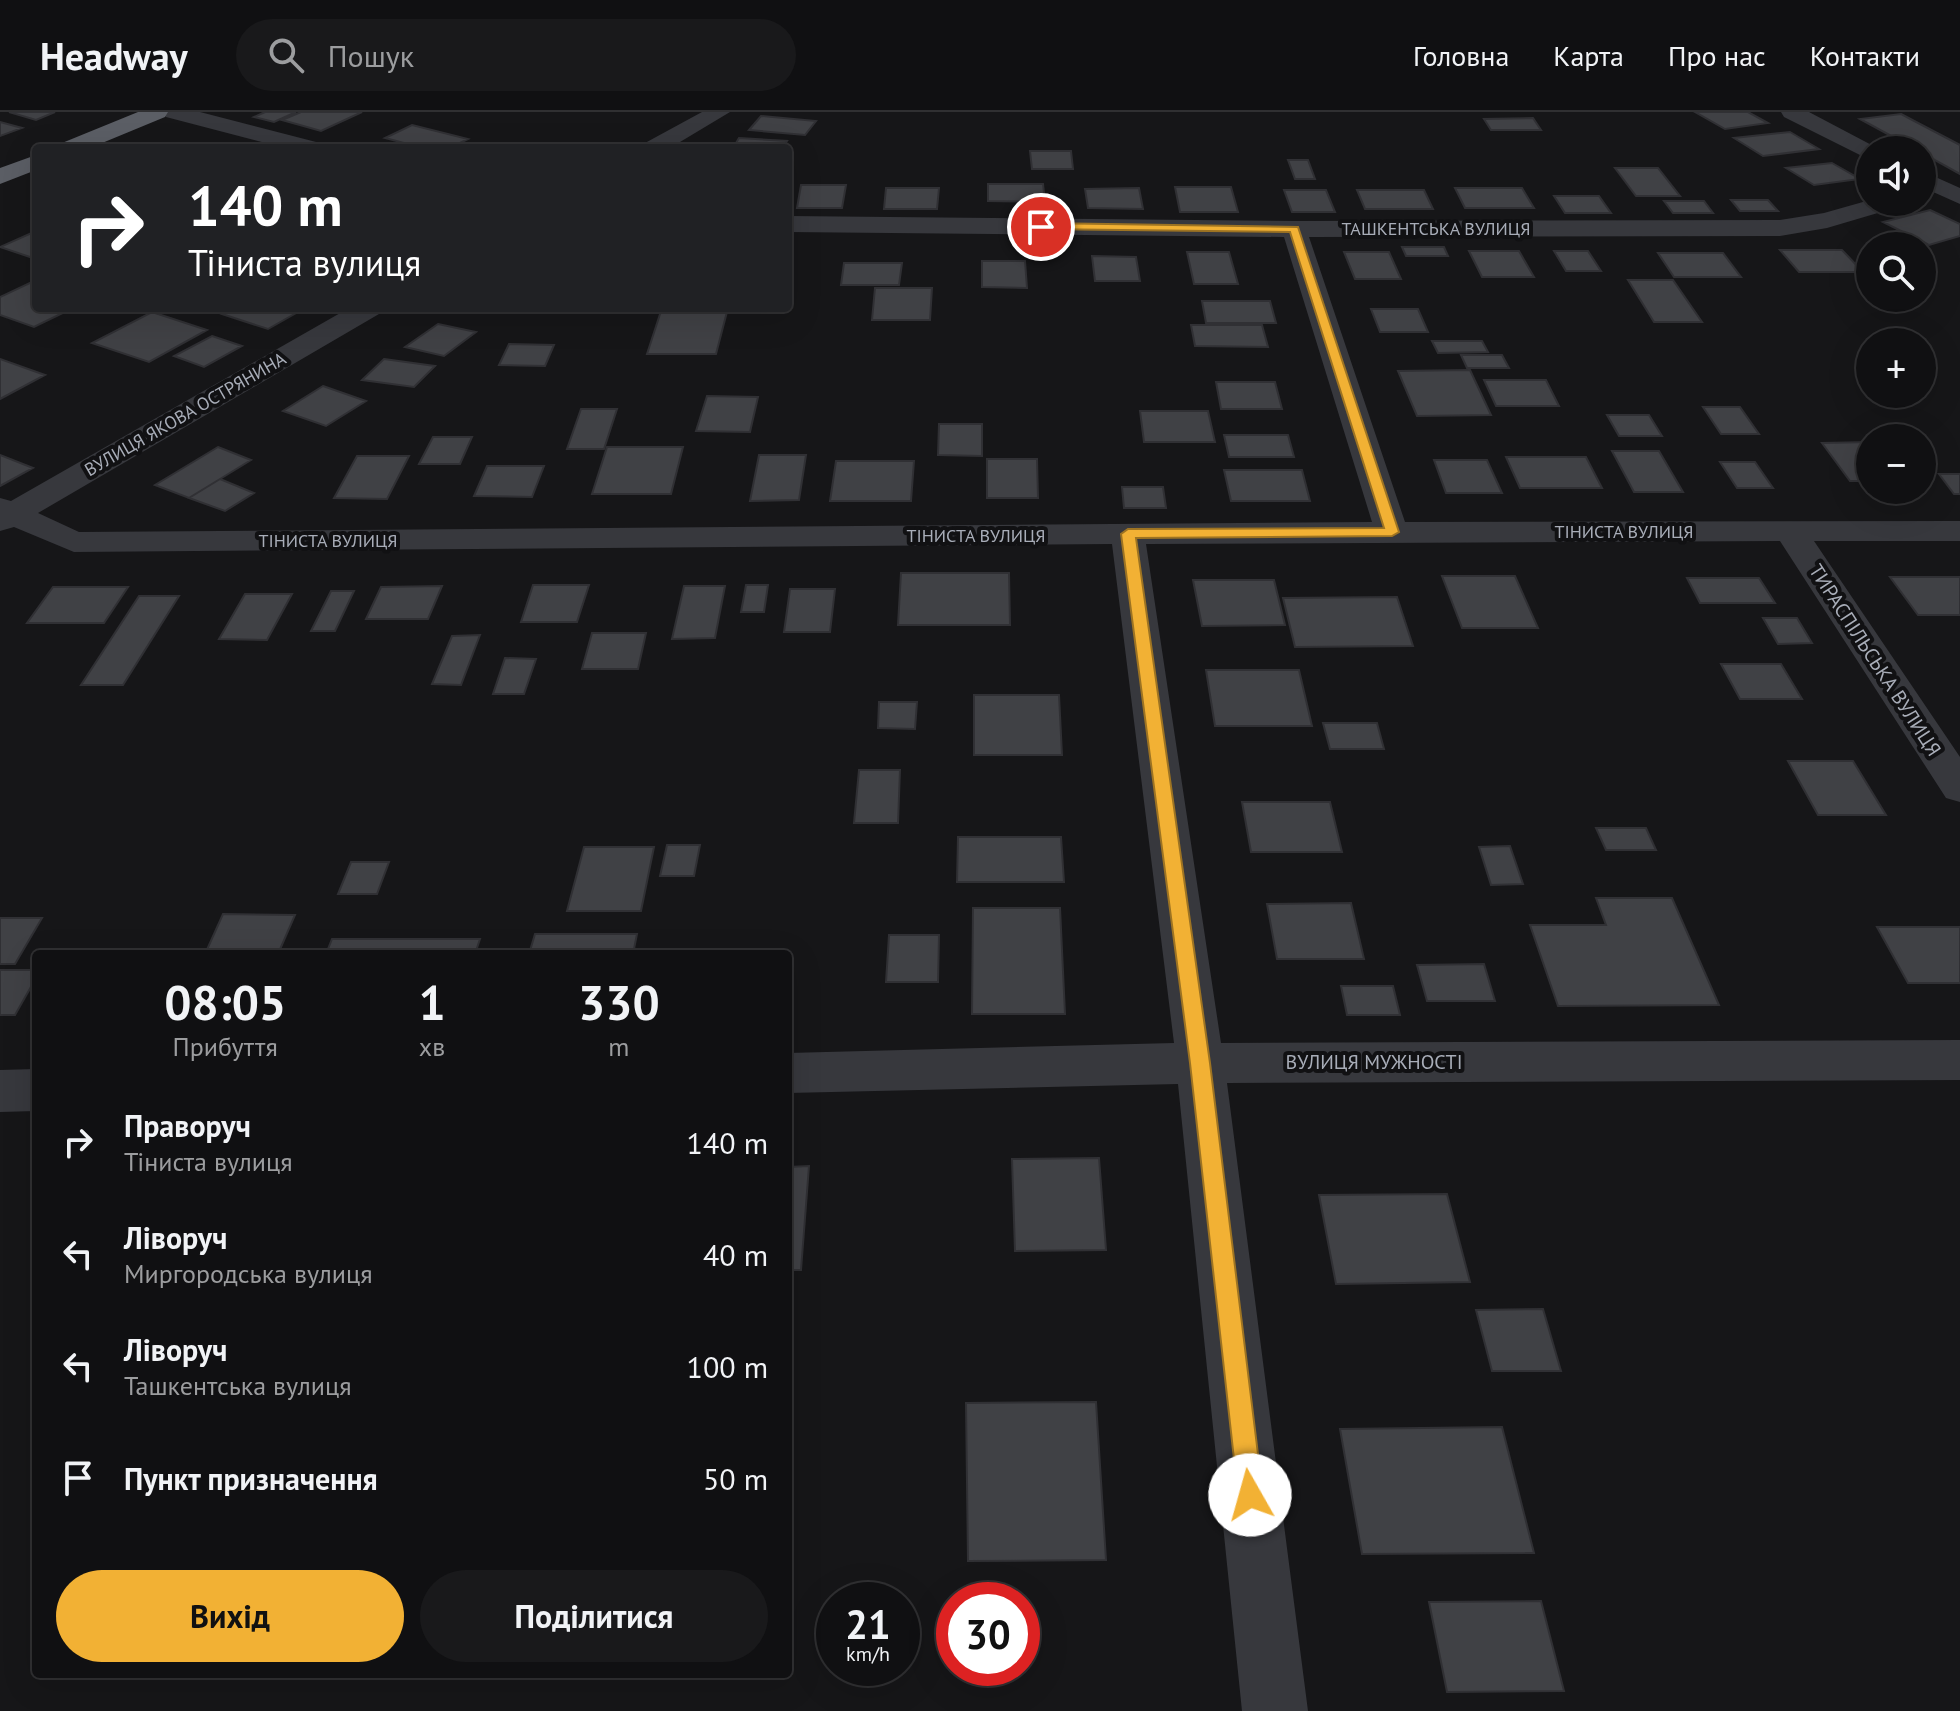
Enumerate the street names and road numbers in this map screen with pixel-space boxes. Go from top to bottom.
street label: ТАШКЕНТСЬКА ВУЛИЦЯ [1342,217,1530,240]
street label: ВУЛИЦЯ ЯКОВА ОСТРЯНИНА [80,347,290,481]
street label: ТІНИСТА ВУЛИЦЯ [1554,520,1694,543]
street label: ТІНИСТА ВУЛИЦЯ [906,524,1046,547]
street label: ТІНИСТА ВУЛИЦЯ [258,529,398,552]
street label: ТИРАСПІЛЬСЬКА ВУЛИЦЯ [1803,559,1947,761]
street label: ВУЛИЦЯ МУЖНОСТІ [1286,1049,1462,1075]

